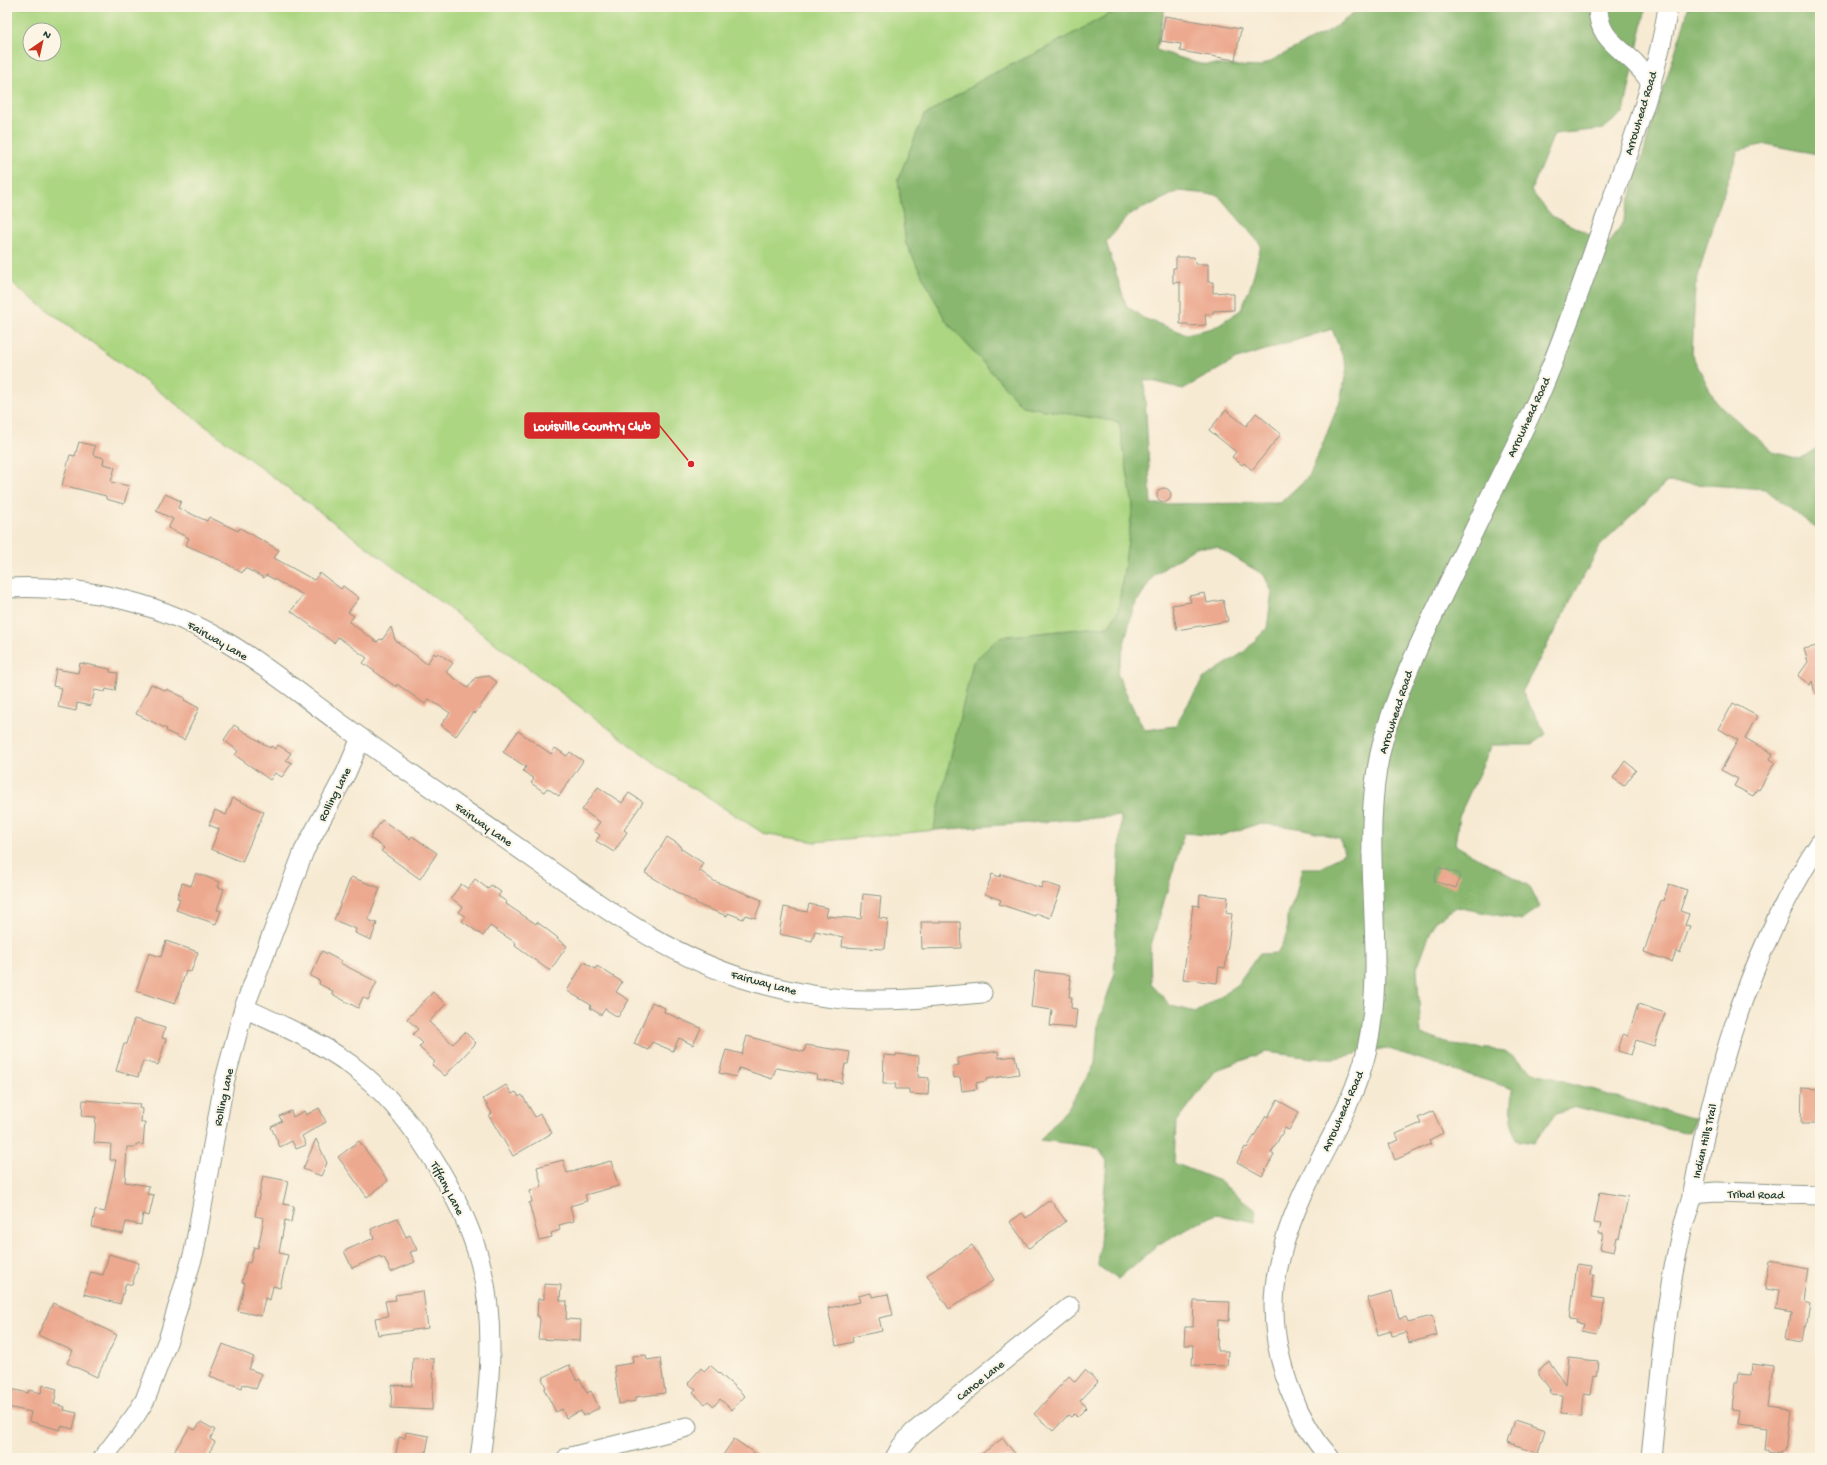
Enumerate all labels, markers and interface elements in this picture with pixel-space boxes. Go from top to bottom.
north arrow [22,22,62,62]
text: N [40,28,53,42]
street label: Arrowhead Road [1623,69,1662,157]
street label: Arrowhead Road [1505,375,1555,460]
callout: Louisville Country Club [525,413,659,438]
text: Louisville Country Club [533,420,651,435]
street label: Fairway Lane [183,618,250,665]
street label: Arrowhead Road [1377,668,1417,756]
street label: Rolling Lane [316,765,356,824]
street label: Fairway Lane [450,800,515,851]
street label: Fairway Lane [728,968,799,1000]
street label: Rolling Lane [212,1066,238,1128]
street label: Arrowhead Road [1320,1069,1368,1154]
street label: Indian Hills Trail [1691,1102,1721,1180]
street label: Tiffany Lane [426,1159,467,1219]
street label: Tribal Road [1727,1188,1785,1204]
street label: Canoe Lane [955,1358,1008,1405]

